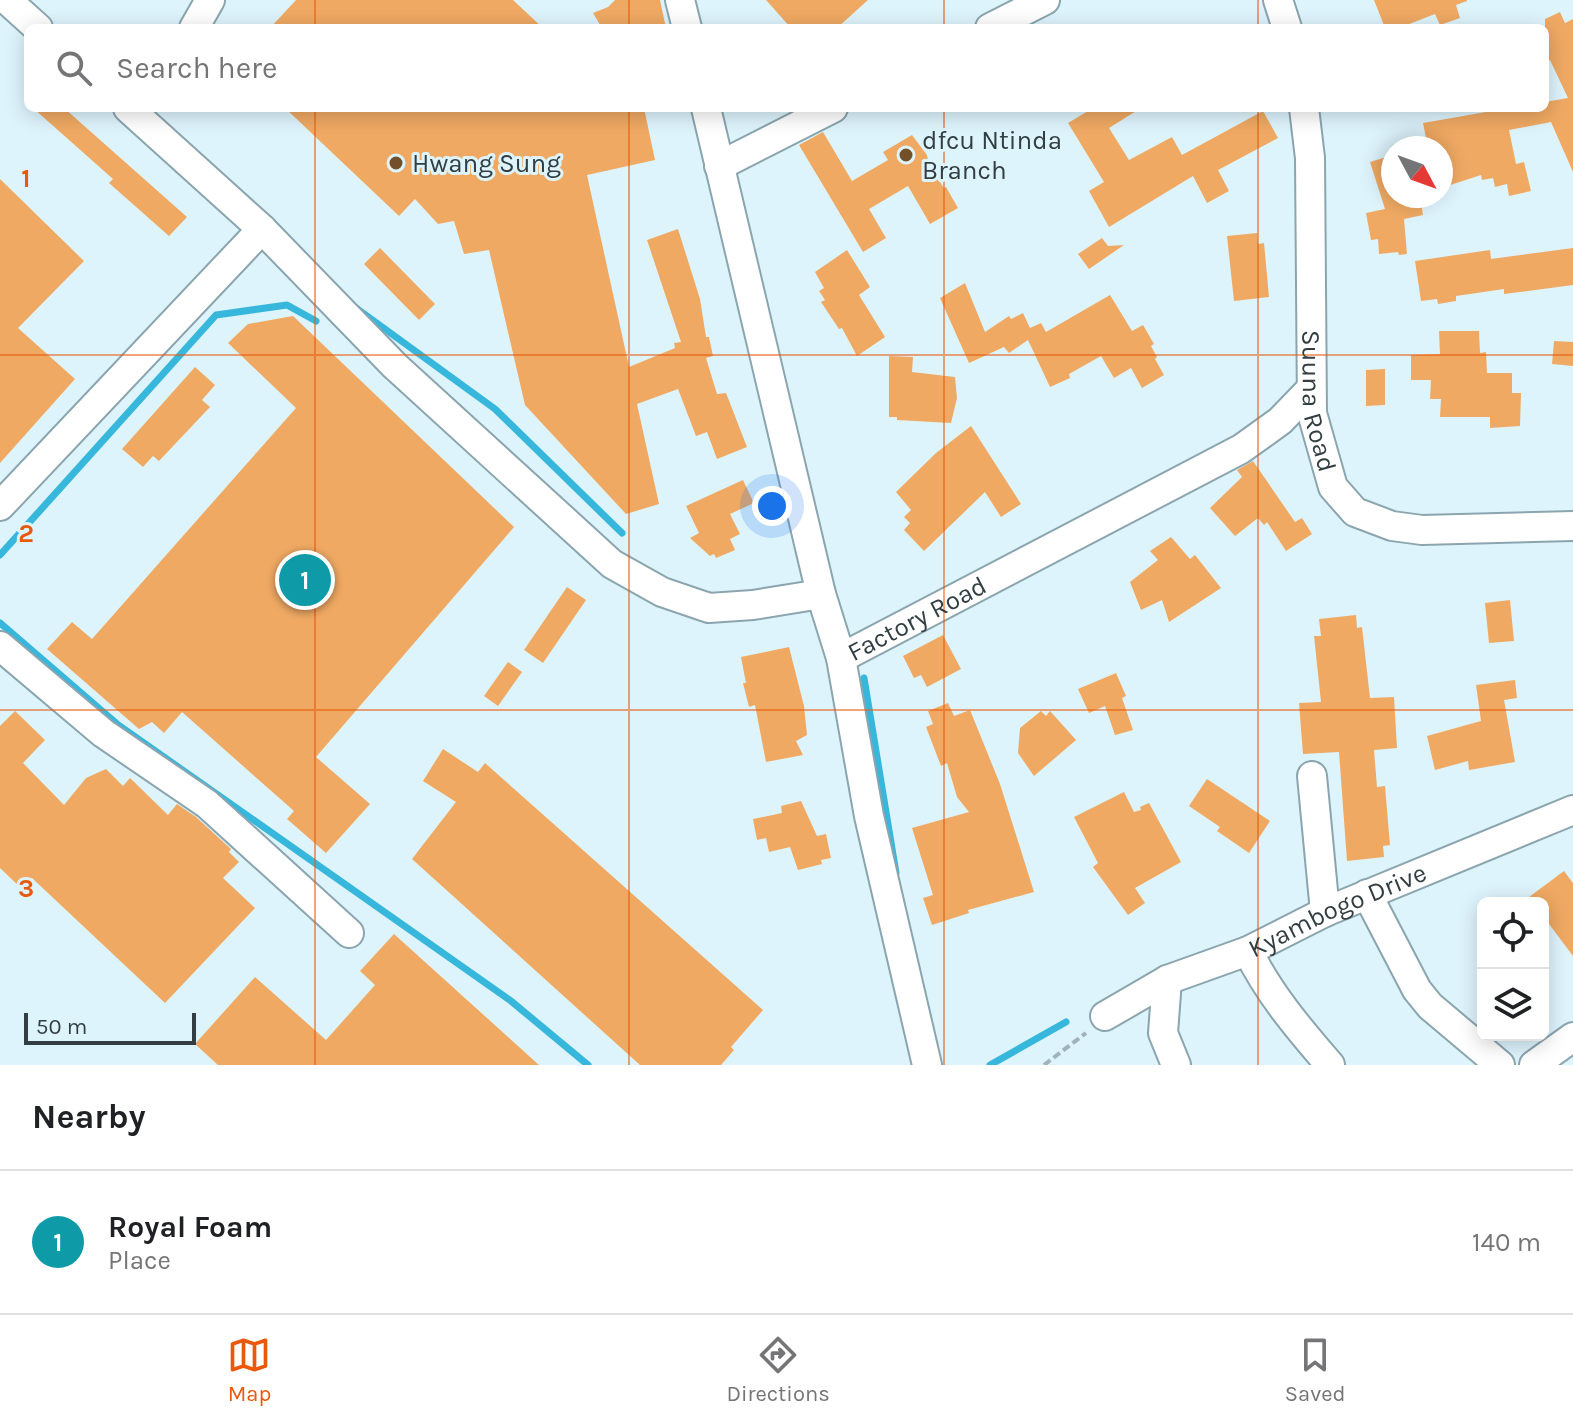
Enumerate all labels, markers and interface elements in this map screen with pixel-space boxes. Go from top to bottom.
search box [24,24,1549,112]
icon: search [52,46,96,90]
text: Search here [116,50,277,86]
place label: dfcu Ntinda Branch [922,125,1062,186]
north arrow [1381,136,1453,208]
marker: dfcu Ntinda Branch [897,146,915,164]
place label: Hwang Sung [412,148,561,179]
marker: Hwang Sung [387,154,405,172]
text: 1 [21,163,31,194]
street label: Suuna Road [1296,330,1343,475]
your location [752,486,792,526]
text: 2 [18,518,34,549]
pin: 1 [279,550,331,610]
street label: Factory Road [842,569,992,667]
street label: Kyambogo Drive [1243,857,1431,964]
text: 3 [18,873,34,904]
map controls [1477,897,1549,1041]
button: locate [1477,897,1549,969]
button: layers [1477,969,1549,1041]
scale bar [24,1009,196,1045]
text: 50 m [36,1014,87,1040]
text: Nearby [32,1097,146,1137]
text: Royal Foam [108,1209,272,1245]
text: 1 [53,1227,63,1258]
text: 140 m [1472,1227,1541,1258]
text: Place [108,1245,171,1276]
tab: Map [227,1333,271,1407]
tab: Directions [726,1333,830,1407]
tab: Saved [1285,1333,1346,1407]

